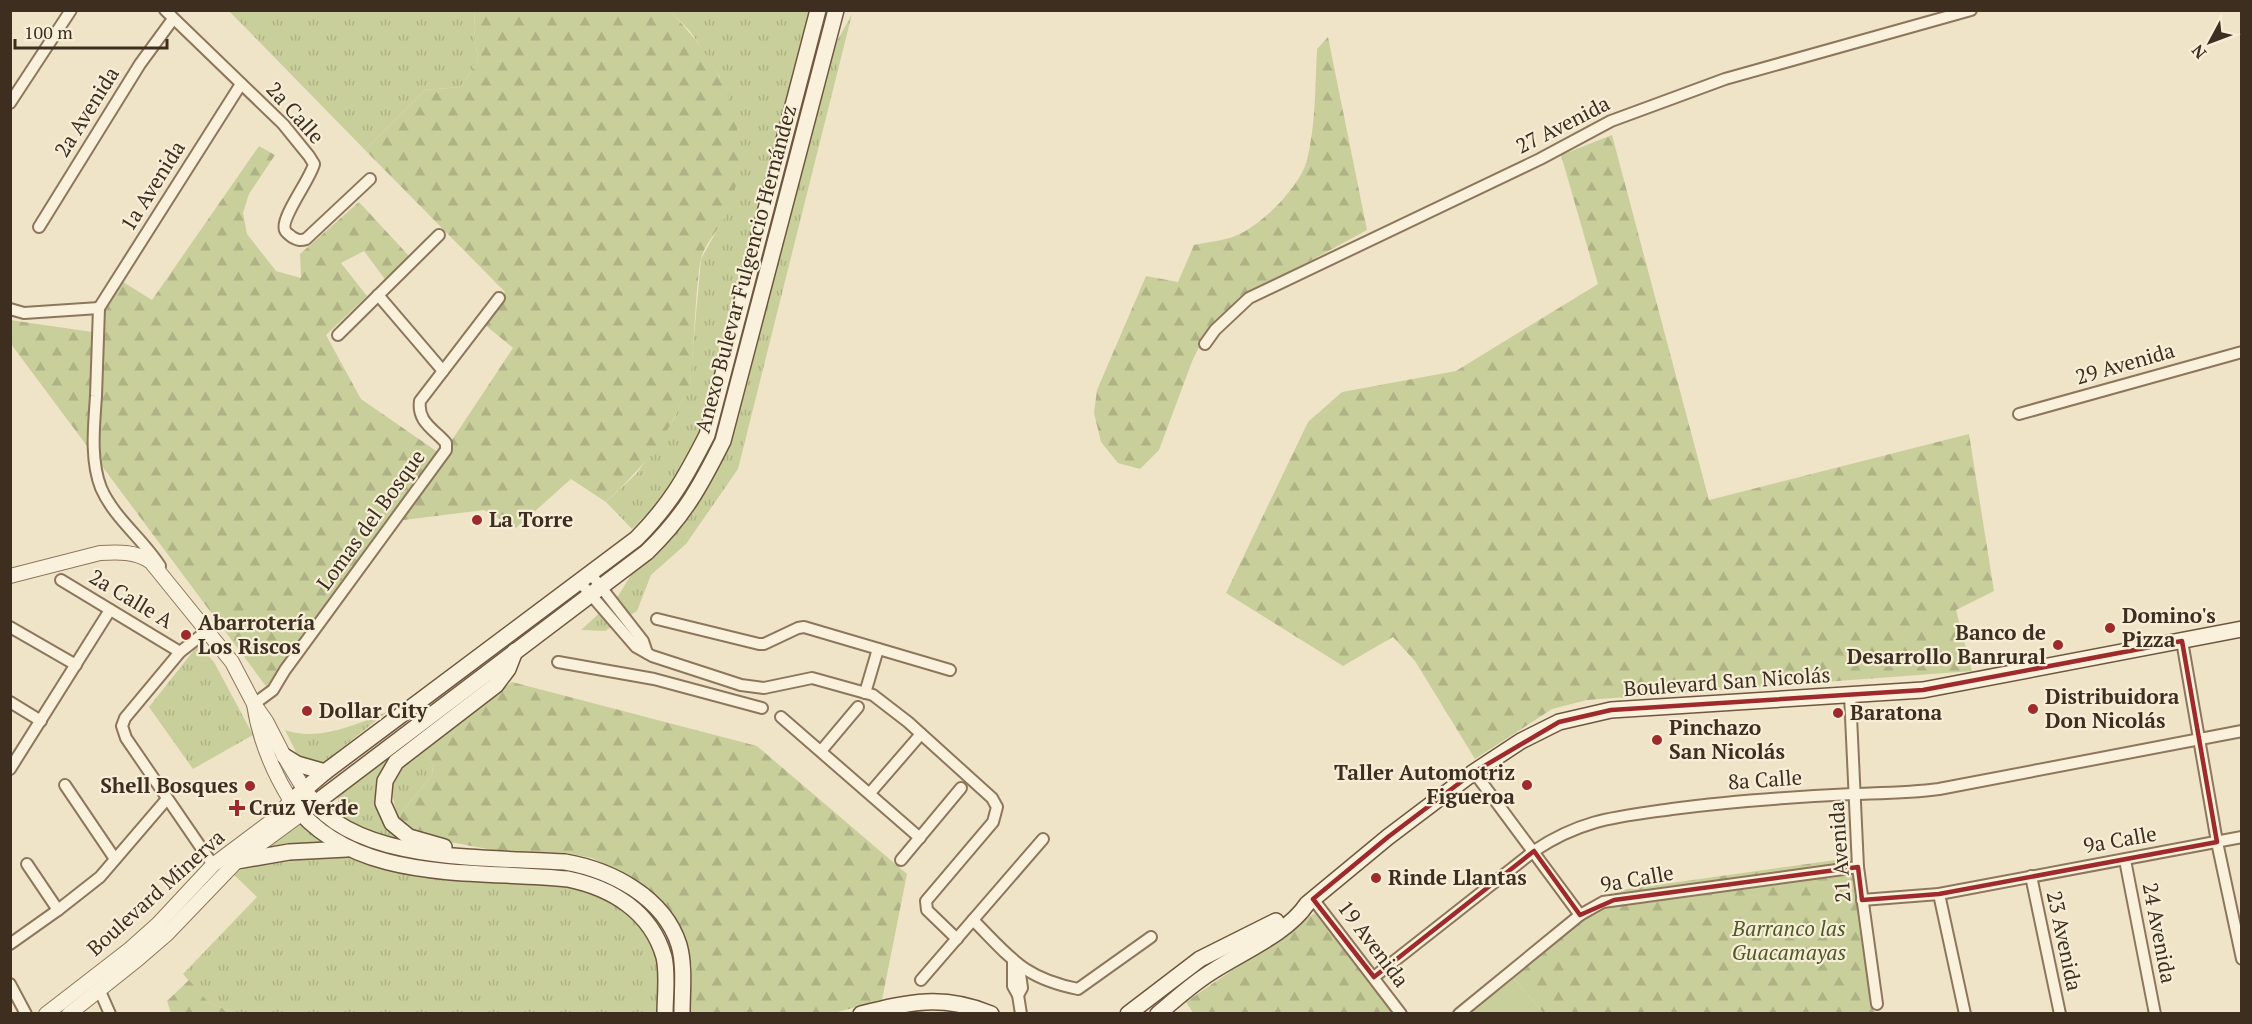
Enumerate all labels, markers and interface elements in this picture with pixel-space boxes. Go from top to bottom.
scale bar [15,12,166,50]
north arrow [2180,12,2240,72]
text: 100 m [24,20,73,44]
text: N [2186,40,2211,64]
street label: 2a Avenida [47,61,125,162]
street label: 2a Calle [260,75,331,149]
street label: 27 Avenida [1511,88,1615,160]
street label: Anexo Bulevar Fulgencio Hernández [688,102,802,436]
street label: 1a Avenida [113,135,191,236]
street label: 29 Avenida [2072,335,2178,391]
street label: Lomas del Bosque [310,443,431,595]
place label: La Torre [489,505,573,533]
marker: La Torre [470,513,484,527]
street label: 2a Calle A [84,562,179,634]
place label: Domino's Pizza [2122,601,2216,653]
place label: Abarrotería Los Riscos [198,608,315,660]
place label: Banco de Desarrollo Banrural [1847,618,2046,670]
marker: Domino's Pizza [2103,621,2117,635]
marker: Abarrotería Los Riscos [179,628,193,642]
marker: Banco de Desarrollo Banrural [2051,638,2065,652]
street label: Boulevard San Nicolás [1623,660,1831,702]
place label: Distribuidora Don Nicolás [2045,682,2180,734]
place label: Dollar City [319,696,428,724]
place label: Baratona [1850,698,1942,726]
marker: Distribuidora Don Nicolás [2026,702,2040,716]
marker: Dollar City [300,704,314,718]
marker: Baratona [1831,706,1845,720]
place label: Pinchazo San Nicolás [1669,713,1785,765]
marker: Pinchazo San Nicolás [1650,733,1664,747]
place label: Taller Automotriz Figueroa [1334,758,1515,810]
street label: 8a Calle [1727,762,1803,796]
place label: Shell Bosques [100,771,238,799]
marker: Taller Automotriz Figueroa [1520,778,1534,792]
marker: Shell Bosques [243,779,257,793]
place label: Cruz Verde [249,793,359,821]
street label: 21 Avenida [1821,800,1857,904]
marker: Cruz Verde [230,801,244,815]
street label: 9a Calle [2081,819,2159,859]
street label: Boulevard Minerva [80,823,231,962]
street label: 9a Calle [1598,858,1676,898]
place label: Rinde Llantas [1388,863,1527,891]
marker: Rinde Llantas [1369,871,1383,885]
street label: 24 Avenida [2137,880,2184,986]
street label: 23 Avenida [2041,888,2089,994]
street label: 19 Avenida [1332,894,1416,993]
park label: Barranco las Guacamayas [1731,914,1846,966]

